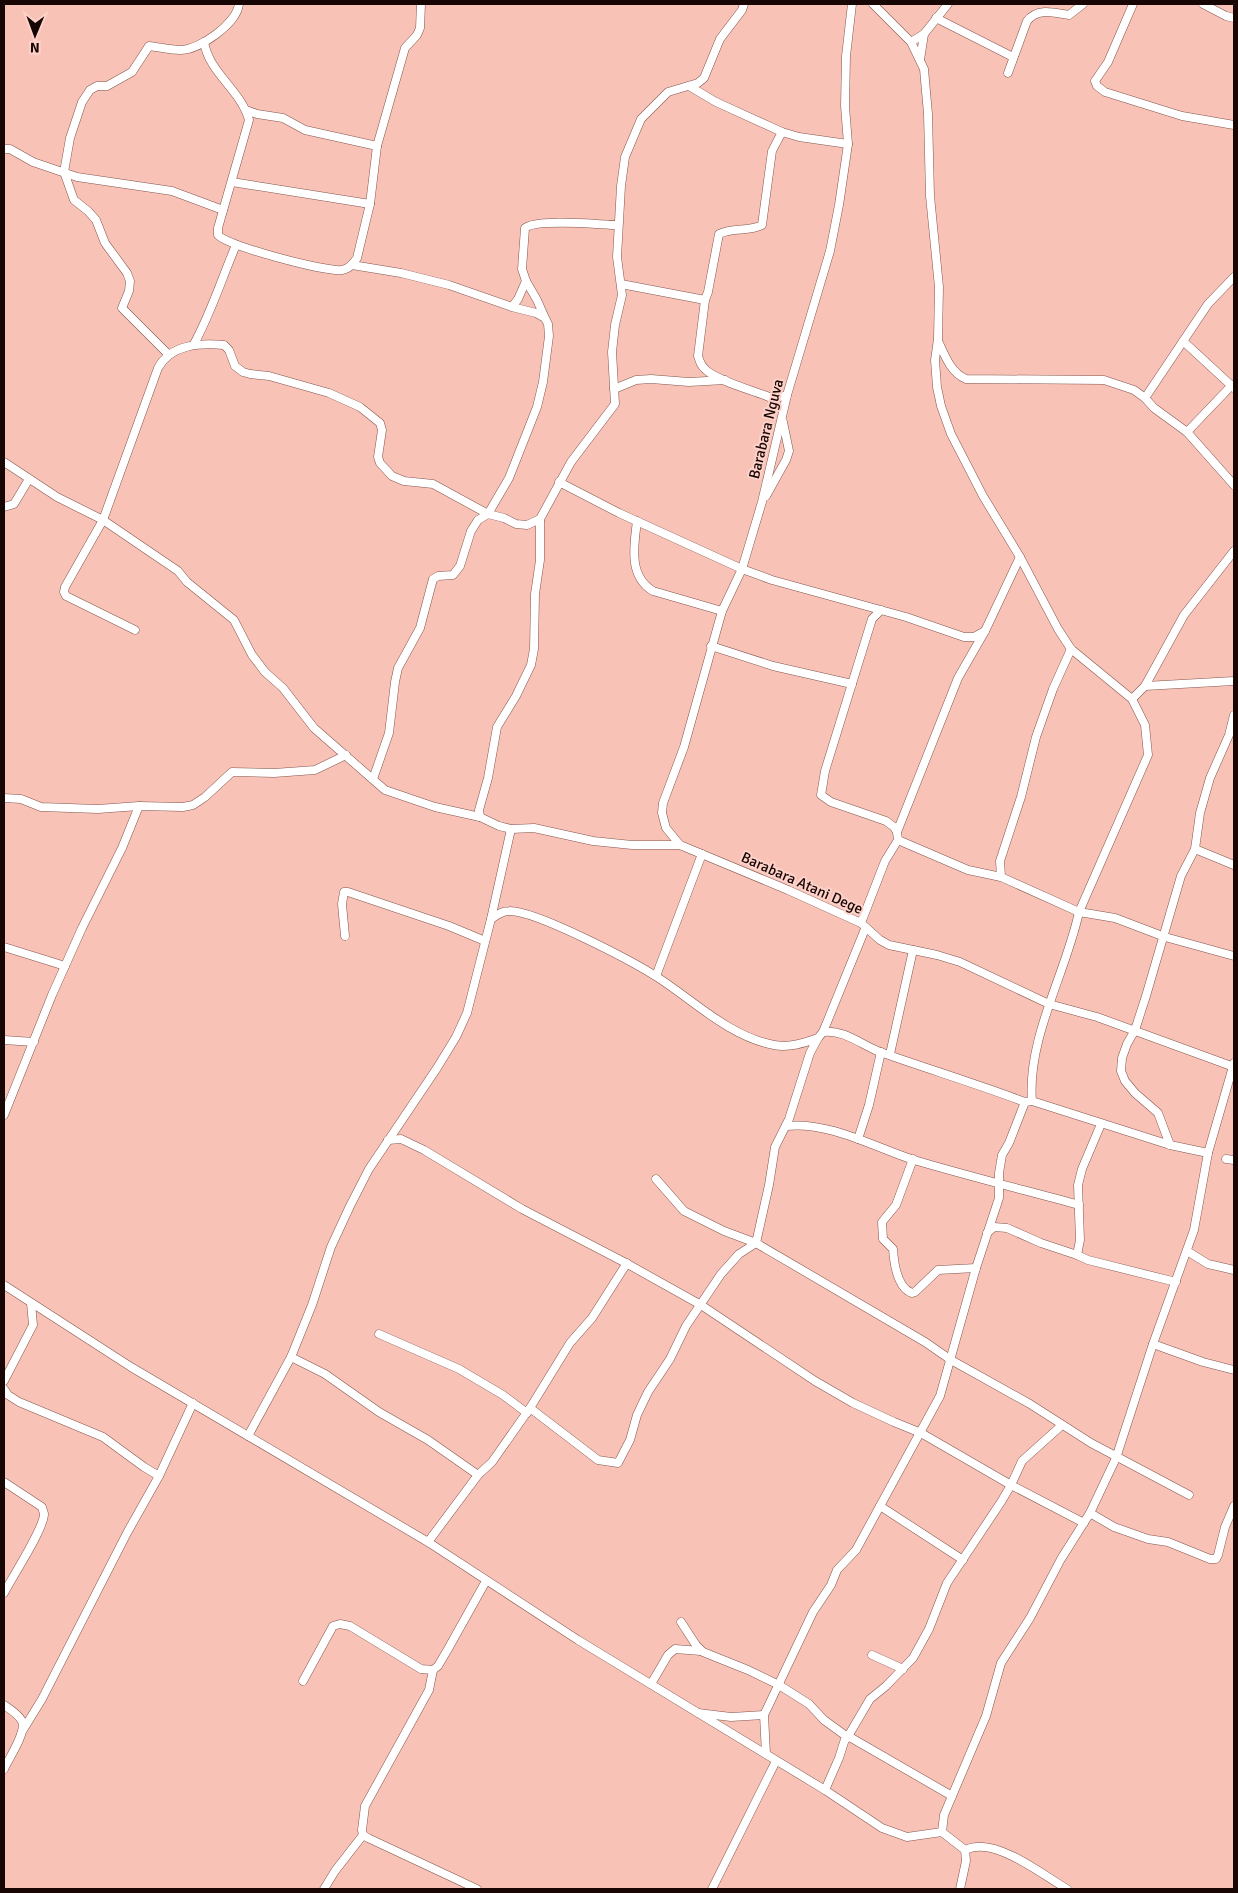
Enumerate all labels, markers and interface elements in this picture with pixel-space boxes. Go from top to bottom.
north arrow [10,10,60,60]
text: N [30,39,40,56]
street label: Barabara Nguva [745,377,787,481]
street label: Barabara Atani Dege [738,848,866,918]

